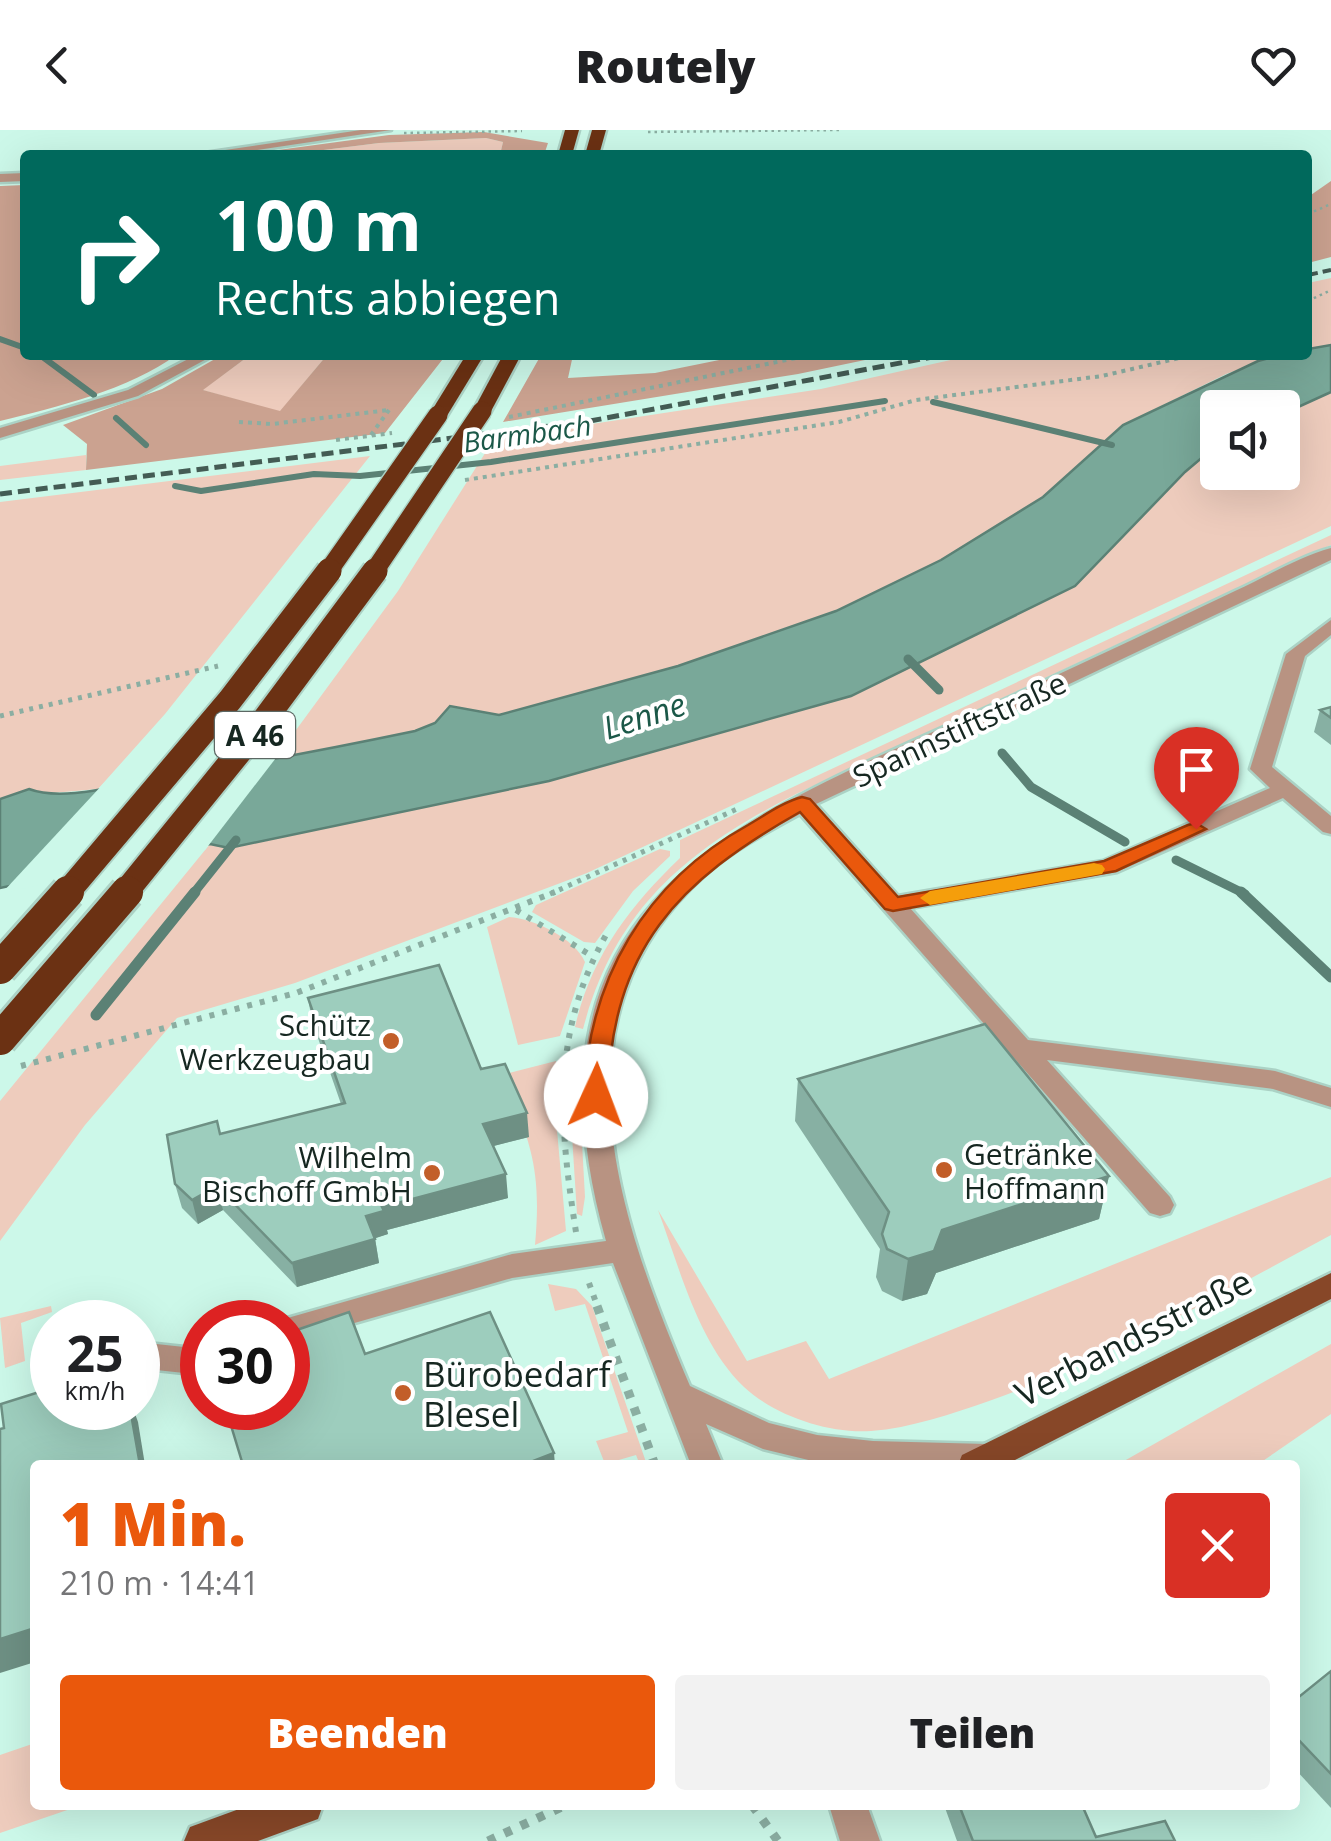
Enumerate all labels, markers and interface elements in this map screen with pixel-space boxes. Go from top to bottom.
text: Routely [576,35,755,96]
icon: back [30,38,85,93]
icon: heart [1246,38,1301,93]
text: 100 m [215,176,422,272]
icon: right [50,190,180,320]
text: Rechts abbiegen [215,267,560,328]
map controls [1200,390,1300,490]
button: sound [1200,390,1300,490]
water label: Barmbach [461,405,593,461]
street label: Spannstiftstraße [846,662,1072,796]
water label: Lenne [597,682,691,748]
road number: A 46 [215,712,295,758]
pin [1154,727,1239,830]
icon: arrive [1169,742,1224,797]
place label: Schütz Werkzeugbau [179,1004,371,1079]
marker: Schütz Werkzeugbau [380,1030,402,1052]
position arrow [544,1044,648,1148]
place label: Getränke Hoffmann [964,1133,1106,1208]
place label: Wilhelm Bischoff GmbH [202,1136,412,1211]
marker: Getränke Hoffmann [933,1159,955,1181]
marker: Wilhelm Bischoff GmbH [421,1162,443,1184]
street label: Verbandsstraße [1007,1257,1259,1417]
speed limit sign: 30 [180,1300,310,1430]
text: 25 [66,1319,124,1387]
place label: Bürobedarf Blesel [423,1350,613,1437]
text: km/h [65,1373,125,1407]
marker: Bürobedarf Blesel [392,1382,414,1404]
text: 1 Min. [60,1482,246,1564]
button: close [1165,1493,1270,1598]
text: 210 m · 14:41 [60,1561,259,1604]
button: Beenden [60,1675,655,1790]
button: Teilen [675,1675,1270,1790]

